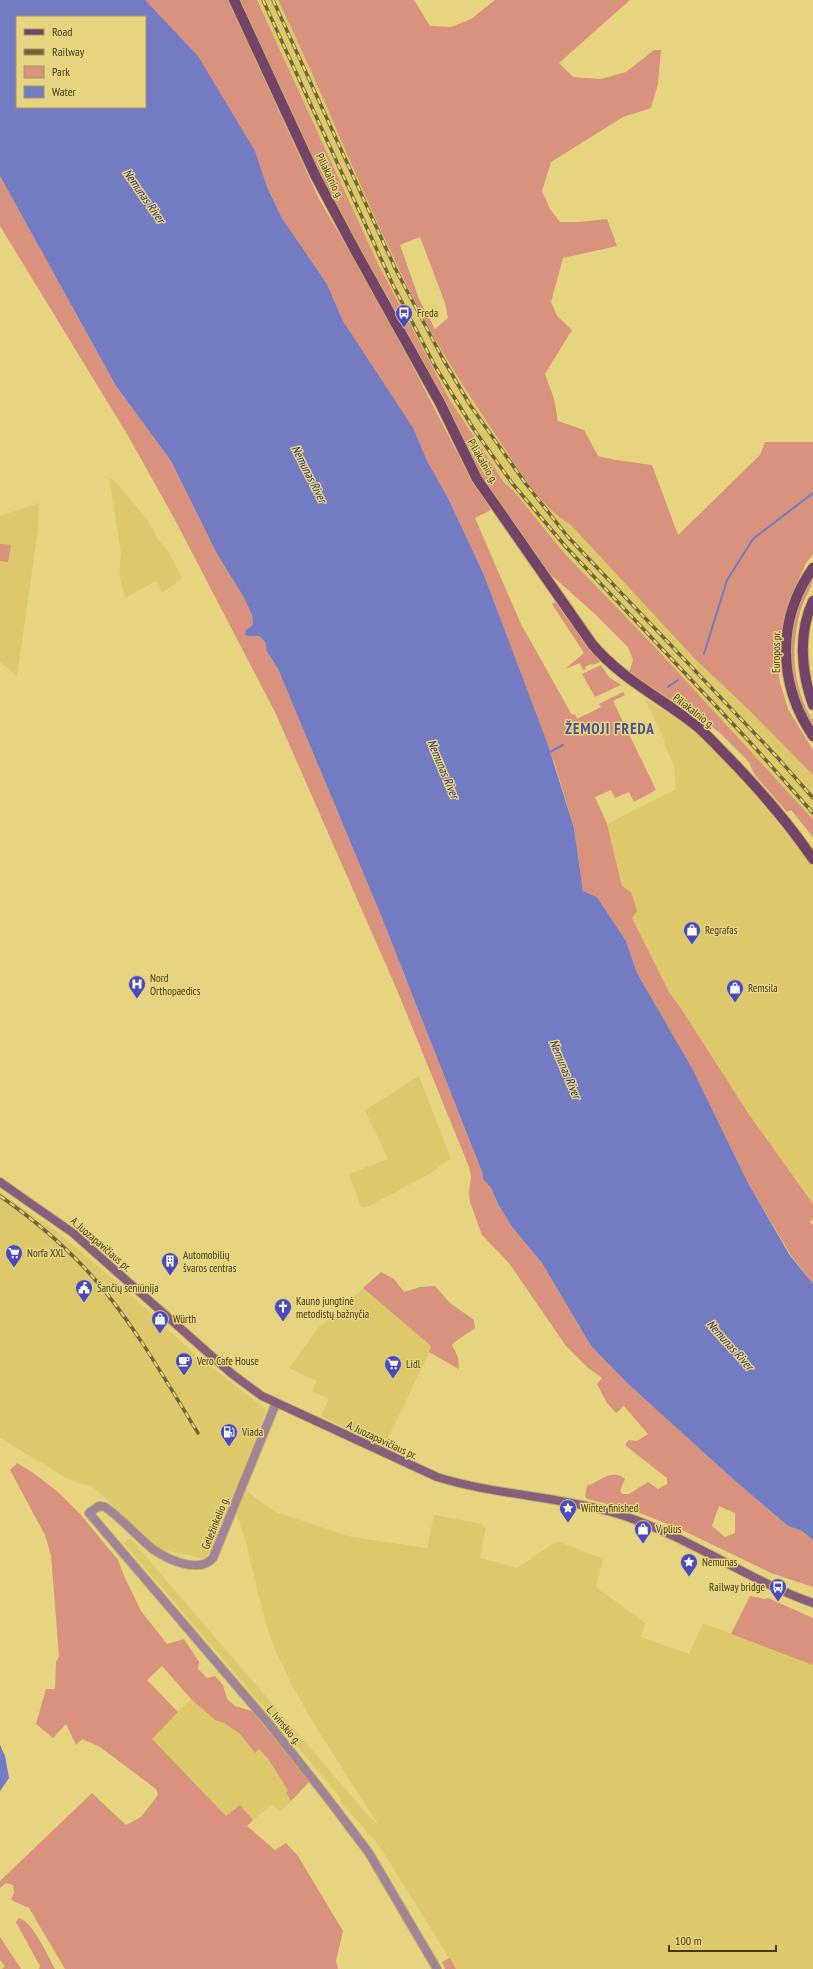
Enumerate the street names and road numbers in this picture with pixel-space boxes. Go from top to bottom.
street label: Piliakalnio g. [313,151,347,201]
street label: Piliakalnio g. [465,436,501,486]
street label: Europos pr. [769,631,783,673]
street label: Piliakalnio g. [670,690,718,732]
street label: A. Juozapavičiaus pr. [68,1214,134,1274]
street label: A. Juozapavičiaus pr. [345,1418,419,1462]
street label: Geležinkelio g. [198,1495,232,1551]
street label: L. Ivinskio g. [264,1703,304,1747]

